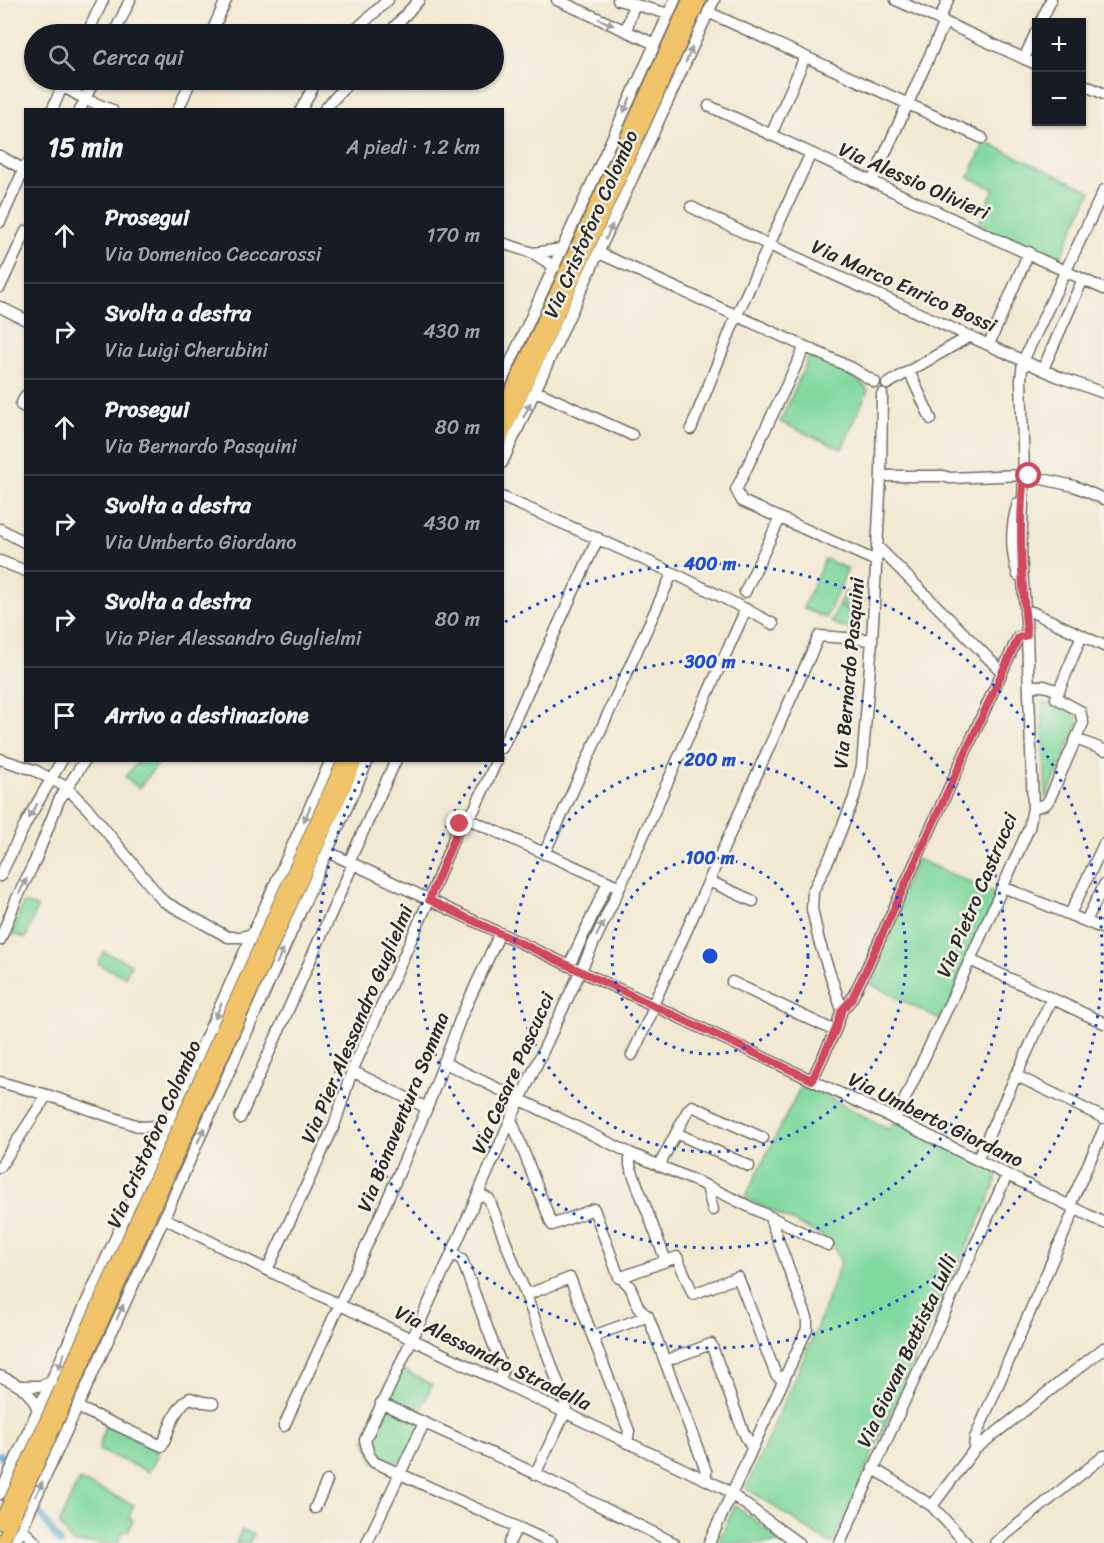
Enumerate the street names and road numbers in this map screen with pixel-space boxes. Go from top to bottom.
street label: Via Cristoforo Colombo [534,124,648,324]
street label: Via Alessio Olivieri [833,132,996,230]
street label: Via Marco Enrico Bossi [806,229,1004,343]
street label: Via Bernardo Pasquini [823,575,875,770]
street label: Via Pietro Castrucci [926,806,1028,983]
street label: Via Pier Alessandro Guglielmi [291,898,424,1149]
street label: Via Cesare Pascucci [462,985,565,1160]
street label: Via Bonaventura Somma [347,1007,459,1217]
street label: Via Cristoforo Colombo [97,1034,211,1234]
street label: Via Umberto Giordano [842,1062,1030,1178]
street label: Via Giovan Battista Lulli [847,1247,968,1454]
street label: Via Alessandro Stradella [389,1295,598,1421]

